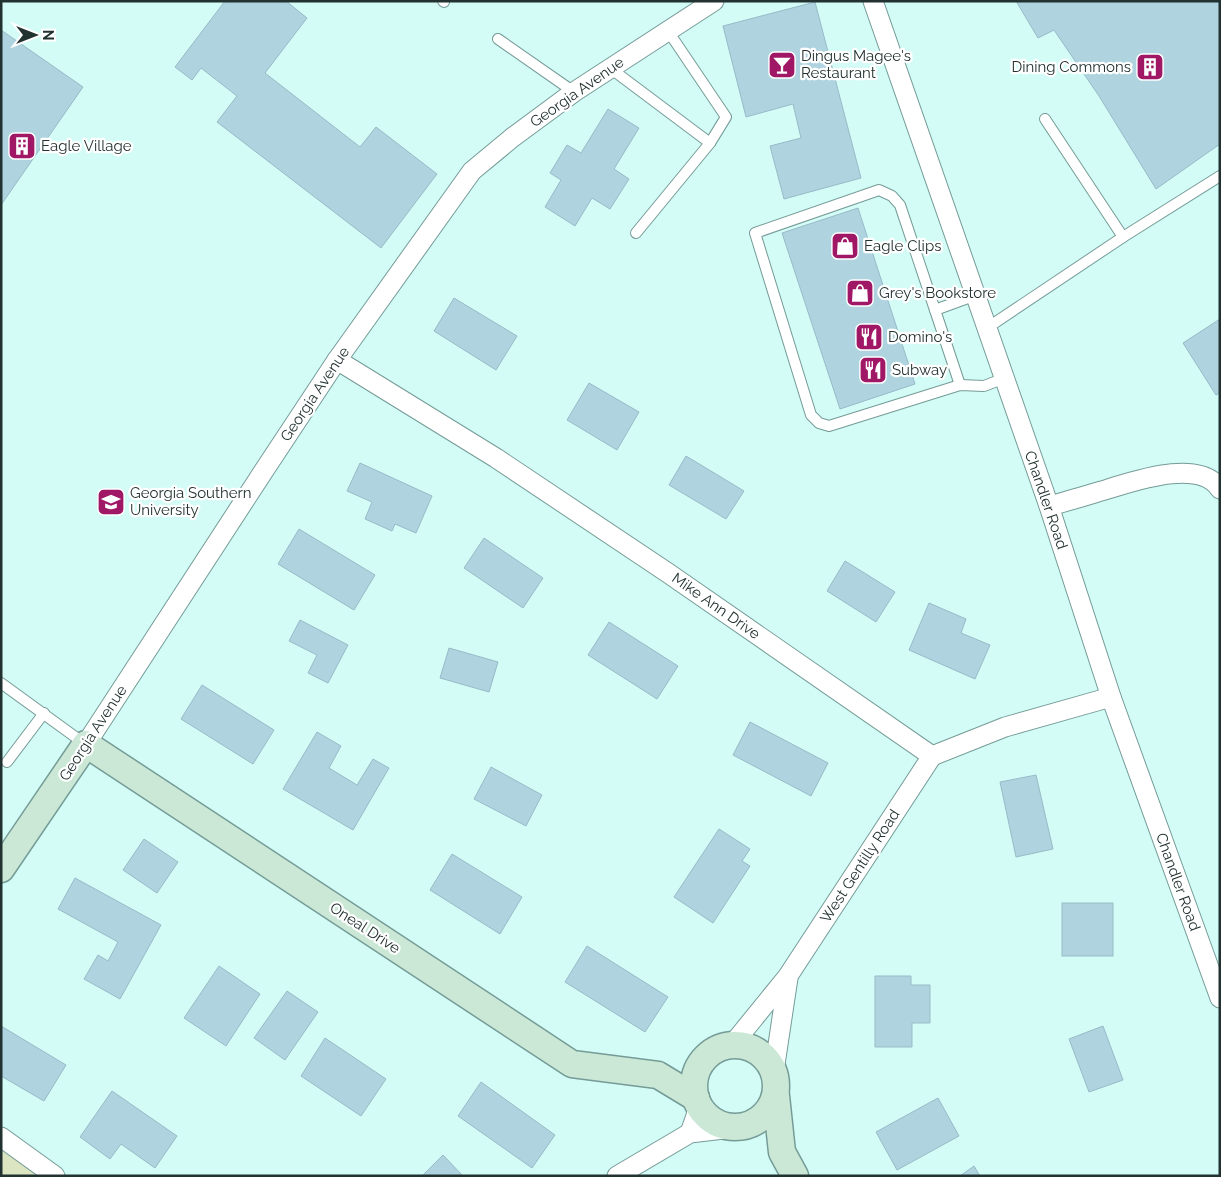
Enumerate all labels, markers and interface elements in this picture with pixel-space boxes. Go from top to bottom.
north arrow [10,10,60,60]
text: N [40,30,56,40]
place label: Dingus Magee's Restaurant [801,47,911,82]
bar icon: Dingus Magee's Restaurant [767,50,797,80]
building icon: Dining Commons [1135,52,1165,82]
street label: Georgia Avenue [527,53,627,131]
place label: Dining Commons [1011,58,1131,76]
building icon: Eagle Village [7,131,37,161]
place label: Eagle Village [41,137,132,155]
shop icon: Eagle Clips [830,231,860,261]
place label: Eagle Clips [864,237,941,255]
shop icon: Grey's Bookstore [845,278,875,308]
place label: Grey's Bookstore [879,284,996,302]
restaurant icon: Domino's [854,322,884,352]
place label: Domino's [888,328,952,346]
street label: Georgia Avenue [277,343,353,445]
restaurant icon: Subway [858,355,888,385]
place label: Subway [892,361,947,379]
street label: Chandler Road [1021,448,1071,552]
place label: Georgia Southern University [130,484,252,519]
school or university icon: Georgia Southern University [96,487,126,517]
street label: Mike Ann Drive [668,569,764,643]
street label: Georgia Avenue [55,682,131,784]
street label: West Gentilly Road [817,806,903,926]
street label: Chandler Road [1152,831,1204,933]
street label: Oneal Drive [326,899,404,957]

